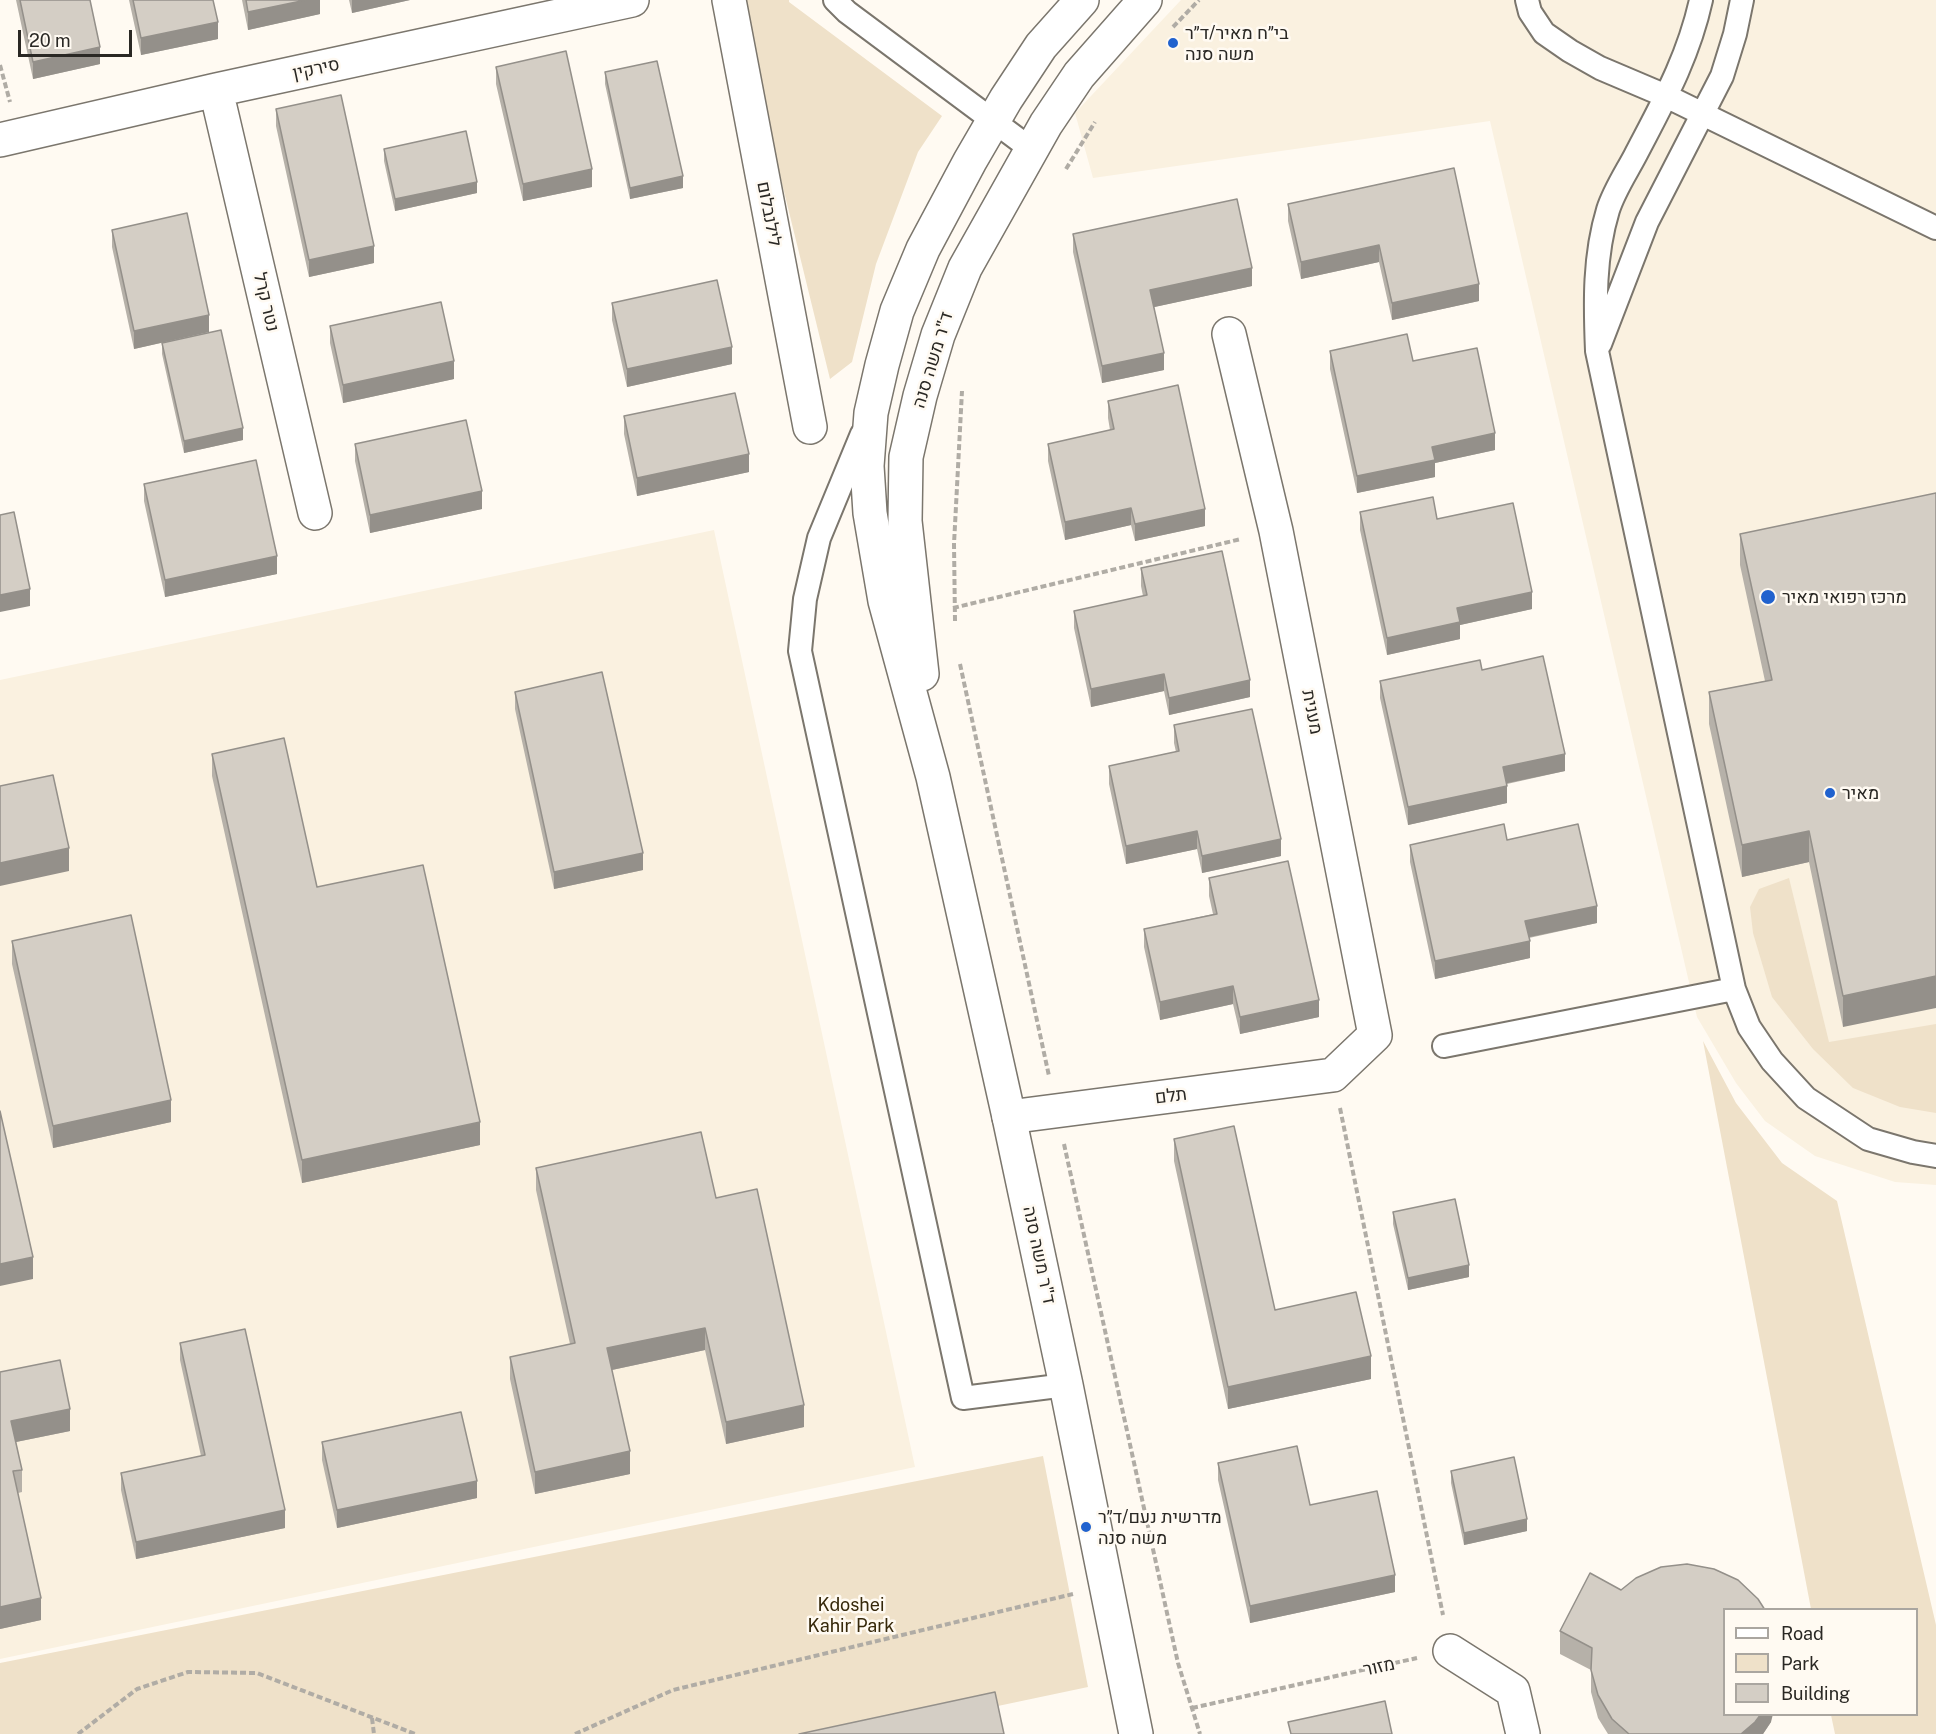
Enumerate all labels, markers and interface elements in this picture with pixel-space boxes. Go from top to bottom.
scale bar [21,18,135,56]
place label: בי״ח מאיר/ד״ר משה סנה [1185,22,1289,64]
text: 20 m [29,30,71,51]
marker: בי״ח מאיר/ד״ר משה סנה [1166,36,1180,50]
street label: סירקין [291,53,341,85]
street label: לילנבלום [752,180,786,248]
street label: נטר קרל [249,270,283,334]
street label: ד"ר משה סנה [908,309,958,411]
place label: מרכז רפואי מאיר [1782,586,1907,608]
marker: מרכז רפואי מאיר [1759,588,1777,606]
street label: מענית [1297,688,1327,736]
place label: מאיר [1842,782,1879,804]
marker: מאיר [1823,786,1837,800]
street label: תלם [1154,1083,1188,1109]
street label: ד"ר משה סנה [1018,1204,1060,1306]
place label: מדרשית נעם/ד״ר משה סנה [1098,1506,1222,1549]
marker: מדרשית נעם/ד״ר משה סנה [1079,1520,1093,1534]
park label: Kdoshei Kahir Park [808,1594,894,1636]
legend [1723,1608,1918,1716]
text: Road [1781,1623,1824,1644]
street label: מזור [1361,1653,1397,1681]
text: Park [1781,1653,1819,1674]
text: Building [1781,1683,1850,1704]

